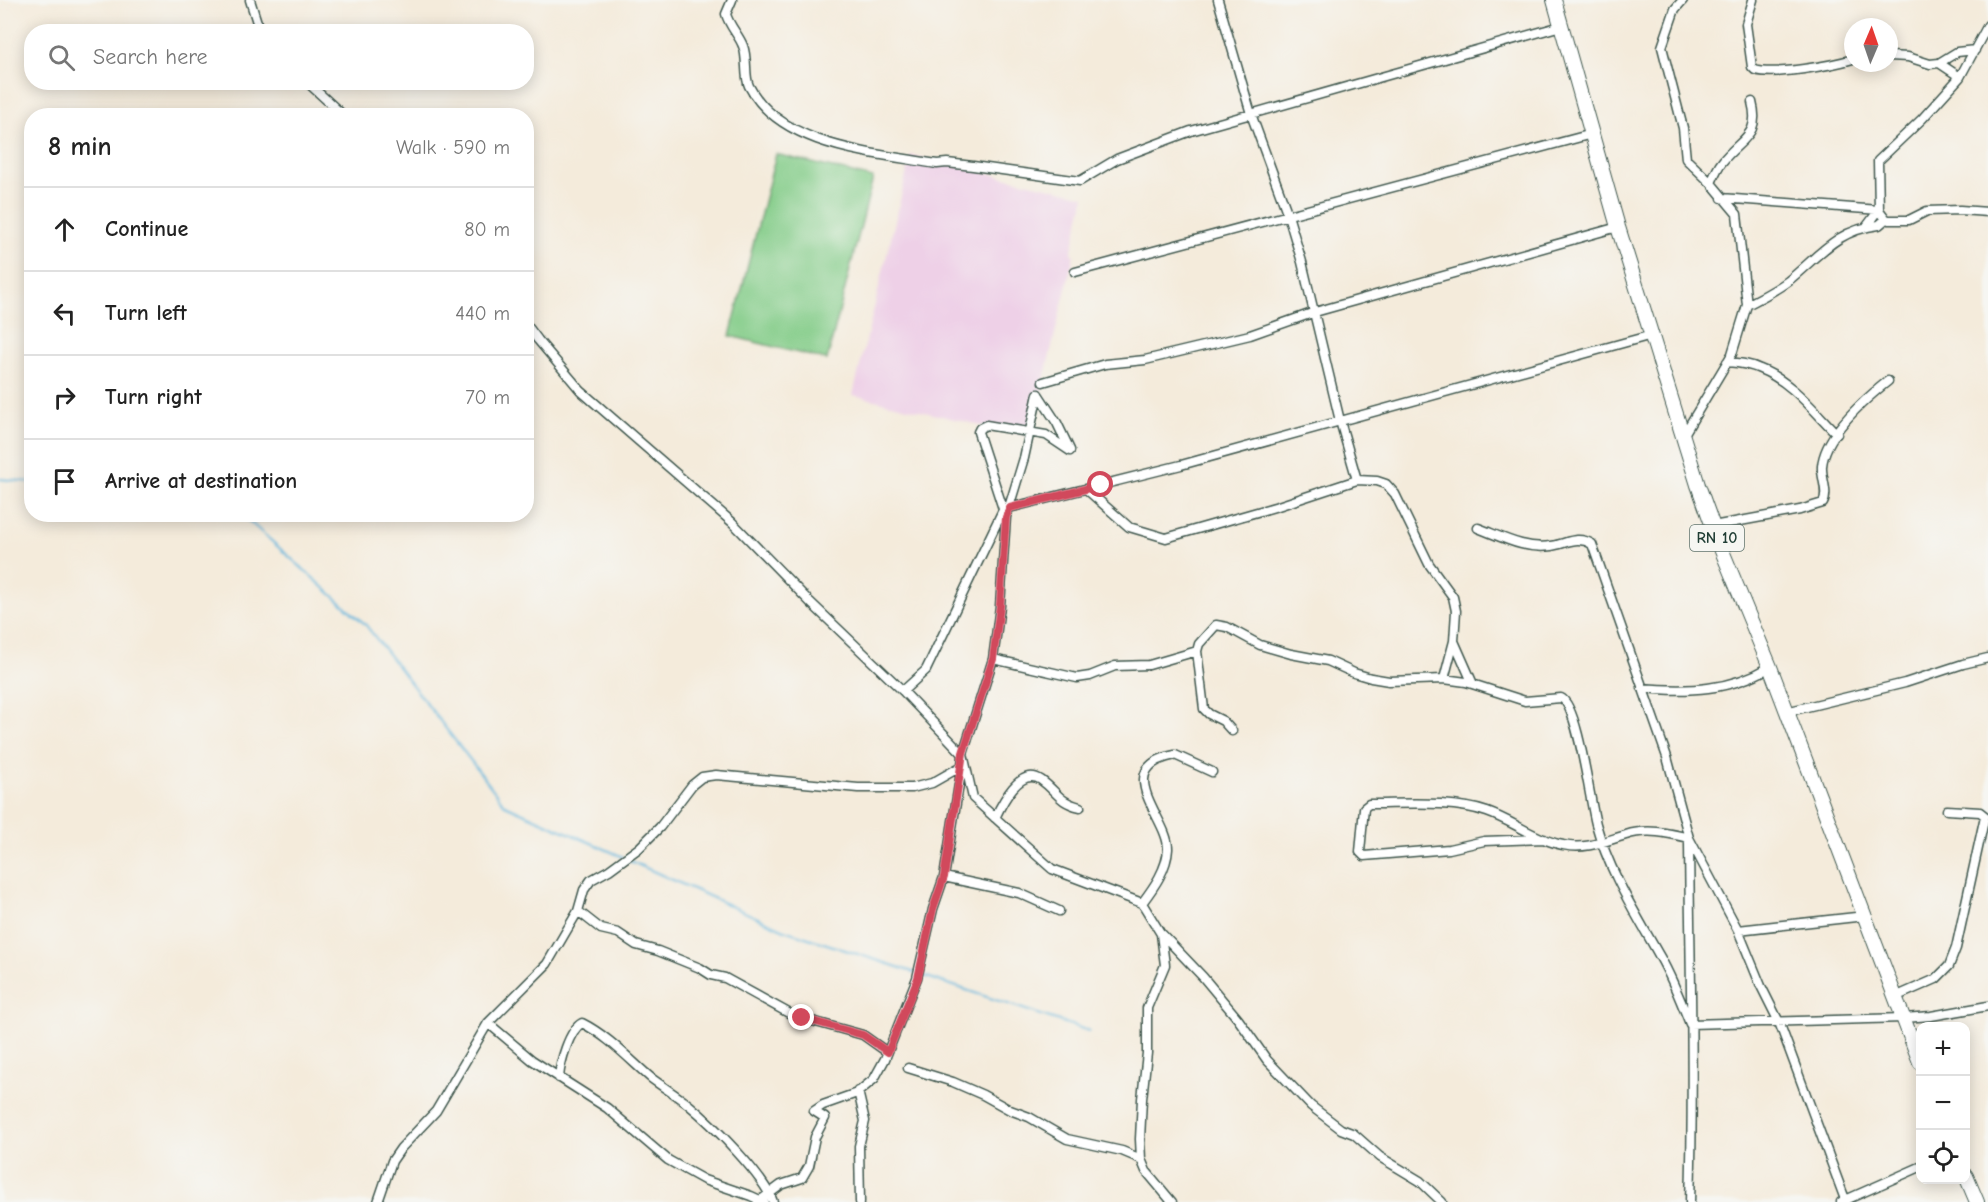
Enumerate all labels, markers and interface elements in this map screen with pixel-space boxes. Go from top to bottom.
north arrow [1844,18,1898,72]
search box [24,24,534,90]
icon: search [45,41,78,74]
text: Search here [93,44,208,70]
text: 8 min [48,132,112,162]
text: Walk · 590 m [396,136,510,159]
icon: ahead [48,213,81,246]
text: Continue [105,216,188,242]
text: 80 m [464,218,510,241]
icon: left [48,297,81,330]
text: Turn left [105,300,187,326]
text: 440 m [455,302,510,325]
icon: right [48,381,81,414]
text: Turn right [105,384,202,410]
text: 70 m [465,386,510,409]
icon: arrive [48,465,81,498]
text: Arrive at destination [105,468,297,494]
route start [1087,471,1113,497]
road number: RN 10 [1690,525,1744,551]
route end [788,1004,814,1030]
map controls [1916,1022,1970,1184]
button: + [1916,1022,1970,1076]
button: − [1916,1076,1970,1130]
button: locate [1916,1130,1970,1184]

